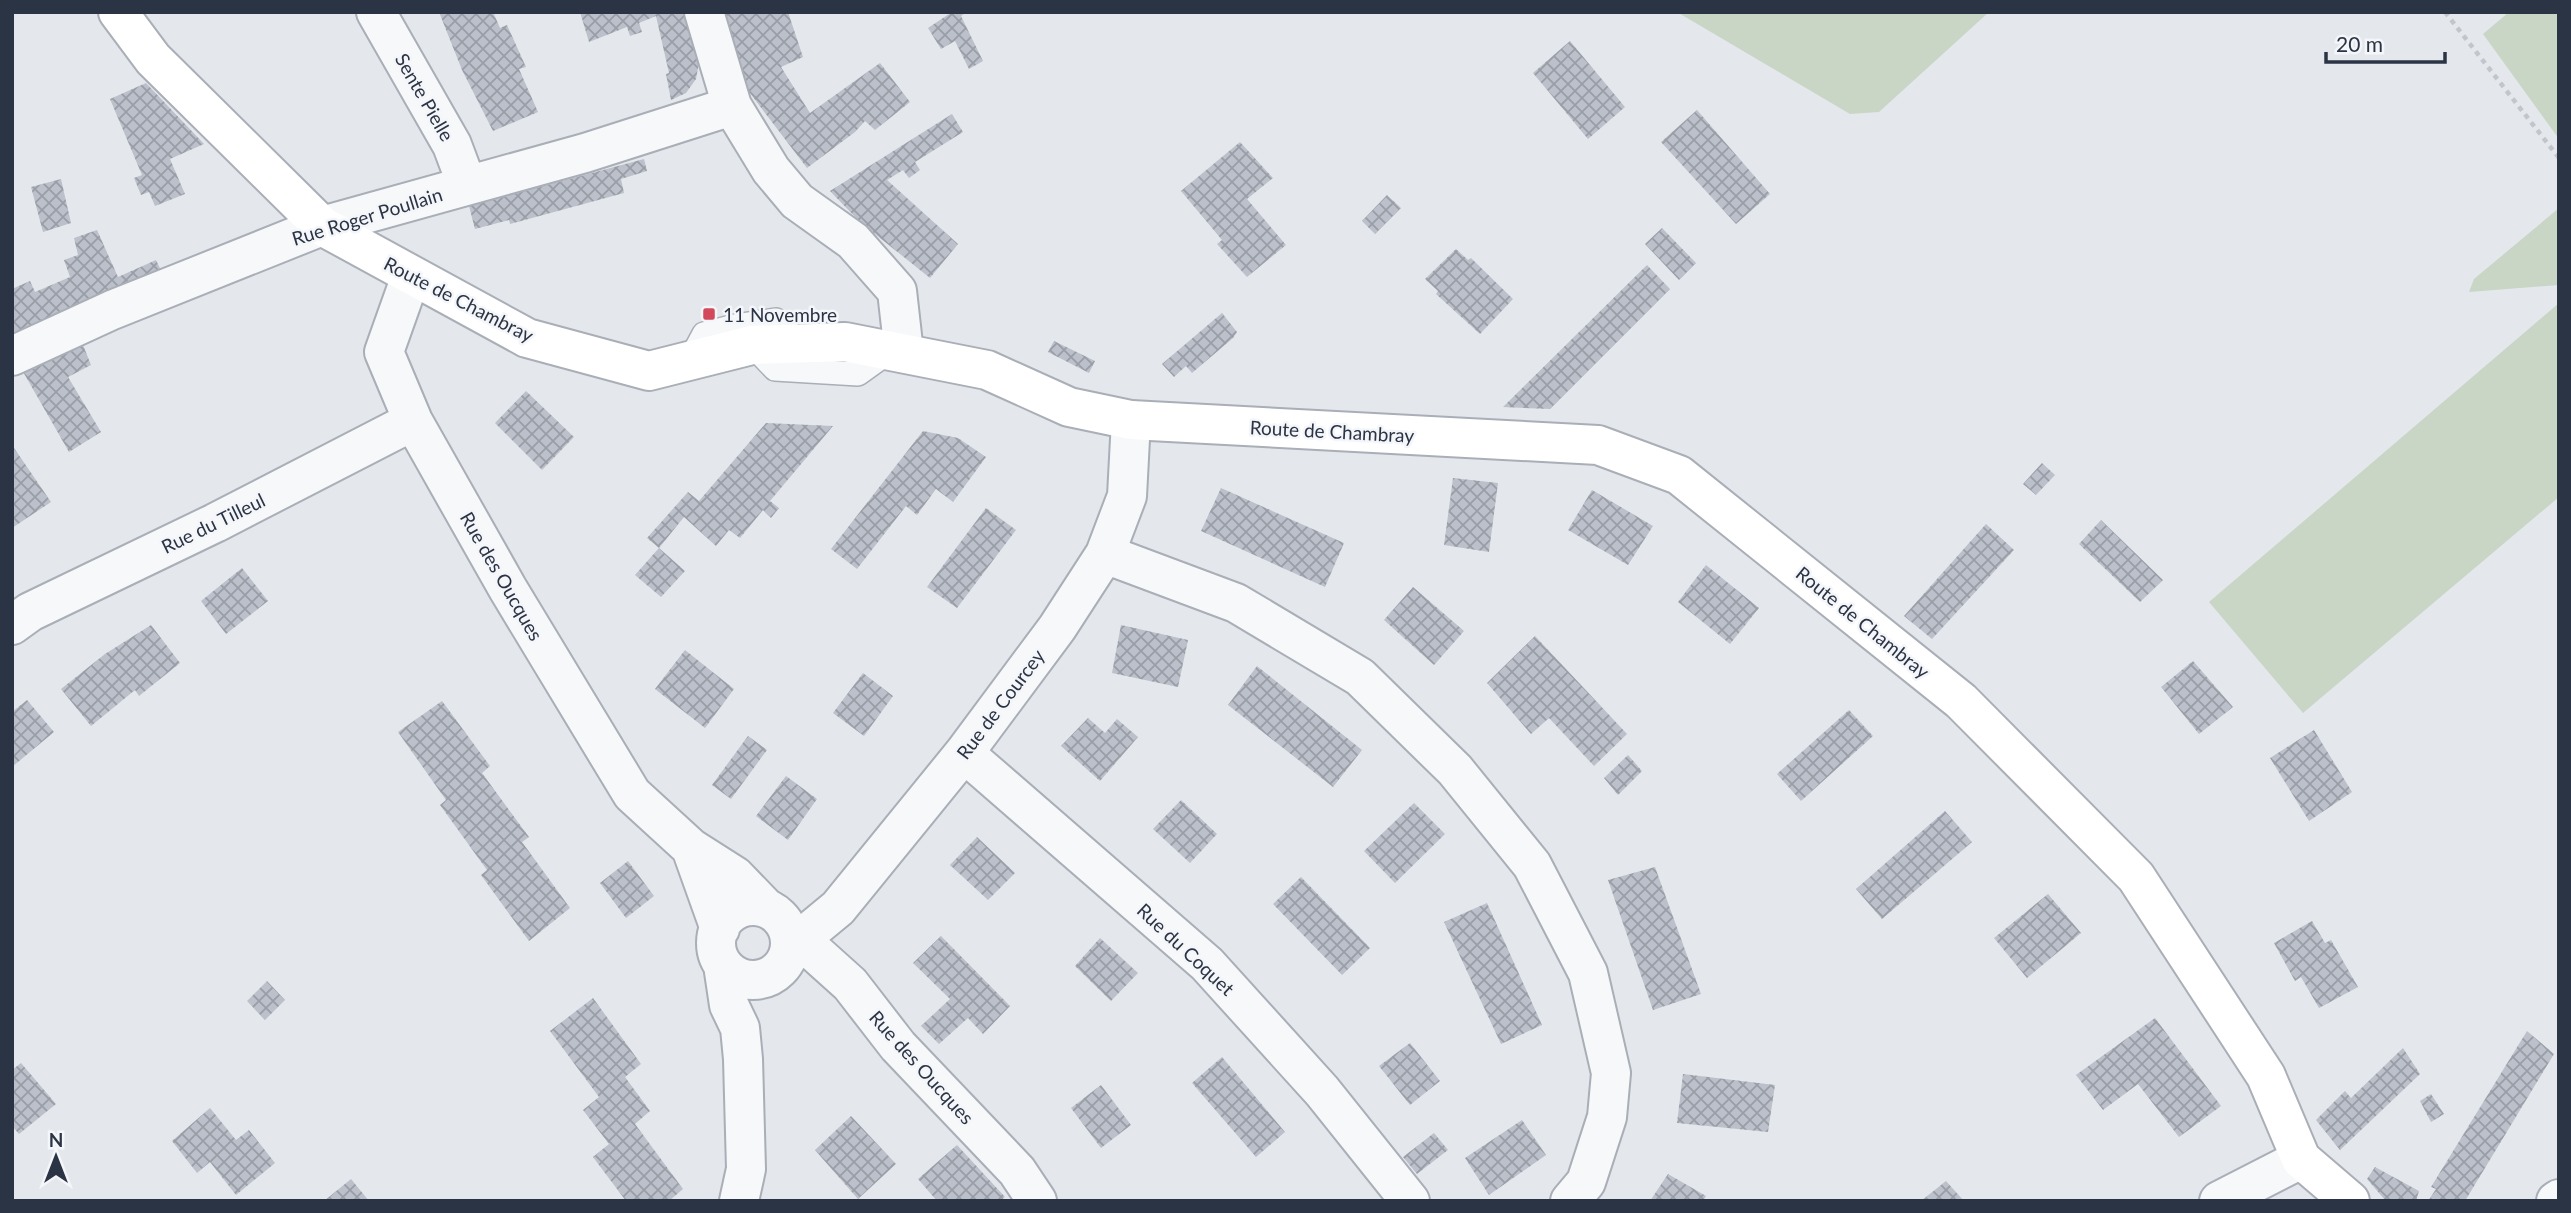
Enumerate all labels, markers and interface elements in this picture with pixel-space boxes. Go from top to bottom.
scale bar [2326,21,2445,65]
text: 20 m [2336,31,2383,56]
street label: Sente Pielle [391,49,459,145]
street label: Rue Roger Poullain [289,182,445,250]
street label: Route de Chambray [380,251,538,347]
place label: 11 Novembre [723,303,837,326]
marker: 11 Novembre [701,306,717,322]
street label: Route de Chambray [1249,415,1415,447]
street label: Rue du Tilleul [157,488,269,558]
street label: Rue des Oucques [456,508,548,644]
street label: Route de Chambray [1792,561,1934,683]
street label: Rue de Courcey [951,644,1049,763]
street label: Rue du Coquet [1133,898,1239,1000]
street label: Rue des Oucques [865,1005,979,1129]
north arrow [21,1122,91,1192]
text: N [49,1128,63,1151]

